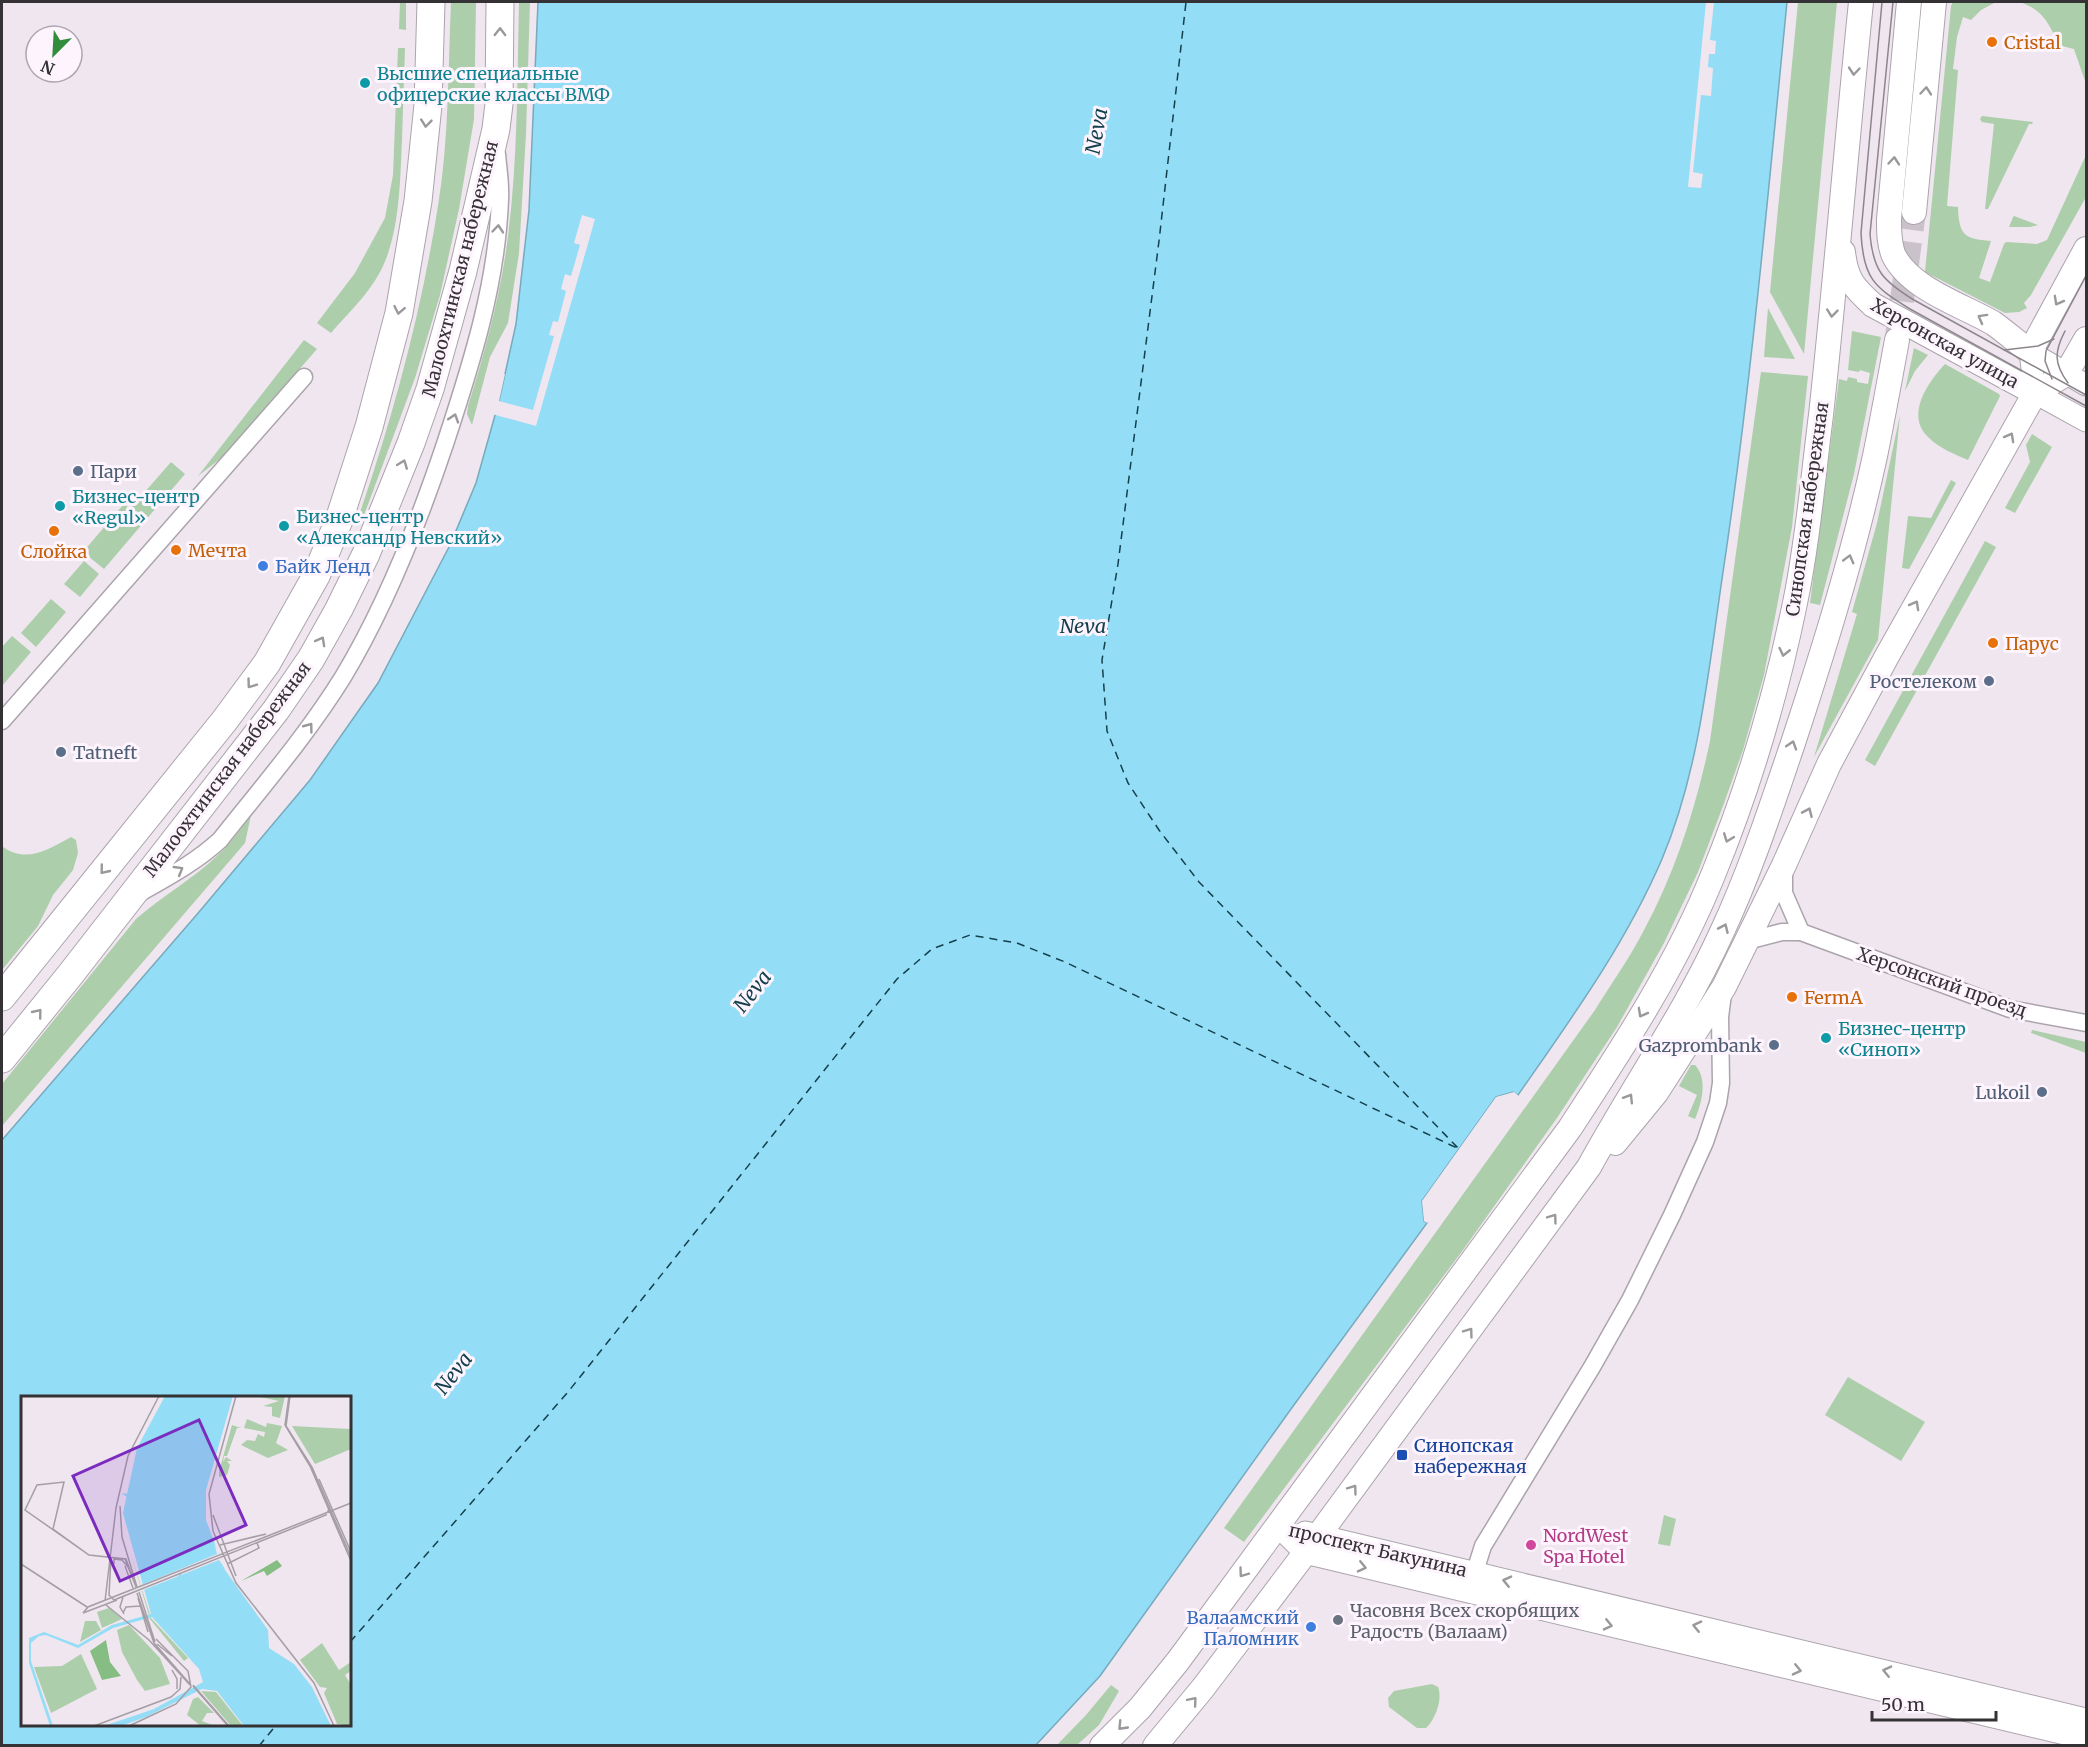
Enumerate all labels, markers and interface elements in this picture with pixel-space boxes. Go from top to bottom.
north arrow [24,24,84,84]
one-way arrow [494,27,506,36]
place label: Cristal [2004,31,2061,54]
marker: Cristal [1985,35,1999,49]
text: N [38,56,58,79]
place label: Высшие специальные офицерские классы ВМФ [377,62,610,106]
one-way arrow [1848,66,1861,75]
marker: Высшие специальные офицерские классы ВМФ [358,76,372,90]
one-way arrow [1919,86,1932,95]
water label: Neva [1080,106,1112,156]
one-way arrow [420,118,433,127]
street label: Малоохтинская набережная [417,138,503,400]
one-way arrow [1887,157,1900,166]
one-way arrow [491,224,504,233]
street label: Херсонская улица [1867,293,2023,393]
one-way arrow [2054,294,2065,305]
one-way arrow [393,305,406,315]
one-way arrow [1826,309,1839,318]
one-way arrow [1978,314,1988,325]
street label: Синопская набережная [1781,400,1833,618]
one-way arrow [446,413,459,424]
one-way arrow [2003,433,2014,443]
one-way arrow [396,459,408,470]
place label: Пари [90,460,137,483]
marker: Пари [71,464,85,478]
place label: Бизнес-центр «Regul» [72,485,200,529]
marker: Бизнес-центр «Regul» [53,499,67,513]
place label: Бизнес-центр «Александр Невский» [296,505,502,549]
marker: Бизнес-центр «Александр Невский» [277,519,291,533]
marker: Слойка [47,524,61,538]
place label: Мечта [188,539,247,562]
place label: Слойка [21,540,87,563]
marker: Мечта [169,543,183,557]
one-way arrow [1841,554,1854,564]
place label: Байк Ленд [275,555,371,578]
marker: Байк Ленд [256,559,270,573]
one-way arrow [1908,601,1919,612]
water label: Neva [1060,613,1106,638]
place label: Парус [2005,632,2059,655]
marker: Парус [1986,636,2000,650]
one-way arrow [314,637,326,647]
one-way arrow [1779,647,1792,657]
street label: Малоохтинская набережная [138,657,316,881]
place label: Ростелеком [1869,670,1977,693]
marker: Ростелеком [1982,674,1996,688]
one-way arrow [248,677,259,688]
one-way arrow [302,722,313,733]
one-way arrow [1785,740,1797,751]
place label: Tatneft [73,741,137,764]
marker: Tatneft [54,745,68,759]
one-way arrow [1801,807,1813,818]
one-way arrow [1722,832,1735,843]
one-way arrow [101,863,112,874]
one-way arrow [173,866,183,878]
one-way arrow [1717,923,1729,934]
street label: Херсонский проезд [1854,942,2030,1022]
water label: Neva [728,965,776,1017]
place label: FermA [1804,986,1863,1009]
marker: FermA [1785,990,1799,1004]
one-way arrow [1638,1007,1650,1017]
one-way arrow [31,1009,42,1020]
place label: Бизнес-центр «Синоп» [1838,1017,1966,1061]
marker: Бизнес-центр «Синоп» [1819,1031,1833,1045]
place label: Gazprombank [1639,1034,1763,1057]
marker: Gazprombank [1767,1038,1781,1052]
place label: Lukoil [1975,1081,2030,1104]
marker: Lukoil [2035,1085,2049,1099]
one-way arrow [1622,1094,1633,1105]
one-way arrow [1546,1213,1557,1224]
one-way arrow [1462,1327,1473,1338]
water label: Neva [429,1347,477,1399]
inset map [21,1396,351,1726]
place label: Синопская набережная [1414,1434,1527,1478]
marker: Синопская набережная [1395,1448,1409,1462]
one-way arrow [1346,1484,1357,1495]
street label: проспект Бакунина [1287,1518,1470,1582]
place label: NordWest Spa Hotel [1543,1524,1628,1568]
marker: NordWest Spa Hotel [1524,1538,1538,1552]
one-way arrow [1357,1559,1367,1572]
one-way arrow [1239,1566,1250,1577]
one-way arrow [1502,1575,1512,1588]
place label: Часовня Всех скорбящих Радость (Валаам) [1350,1599,1580,1643]
place label: Валаамский Паломник [1187,1606,1300,1650]
marker: Часовня Всех скорбящих Радость (Валаам) [1331,1613,1345,1627]
one-way arrow [1603,1618,1613,1631]
marker: Валаамский Паломник [1304,1620,1318,1634]
one-way arrow [1692,1620,1702,1633]
one-way arrow [1792,1663,1802,1676]
one-way arrow [1882,1666,1892,1679]
scale bar [1872,1684,1996,1722]
text: 50 m [1881,1693,1925,1716]
one-way arrow [1185,1697,1196,1708]
one-way arrow [1118,1719,1129,1729]

